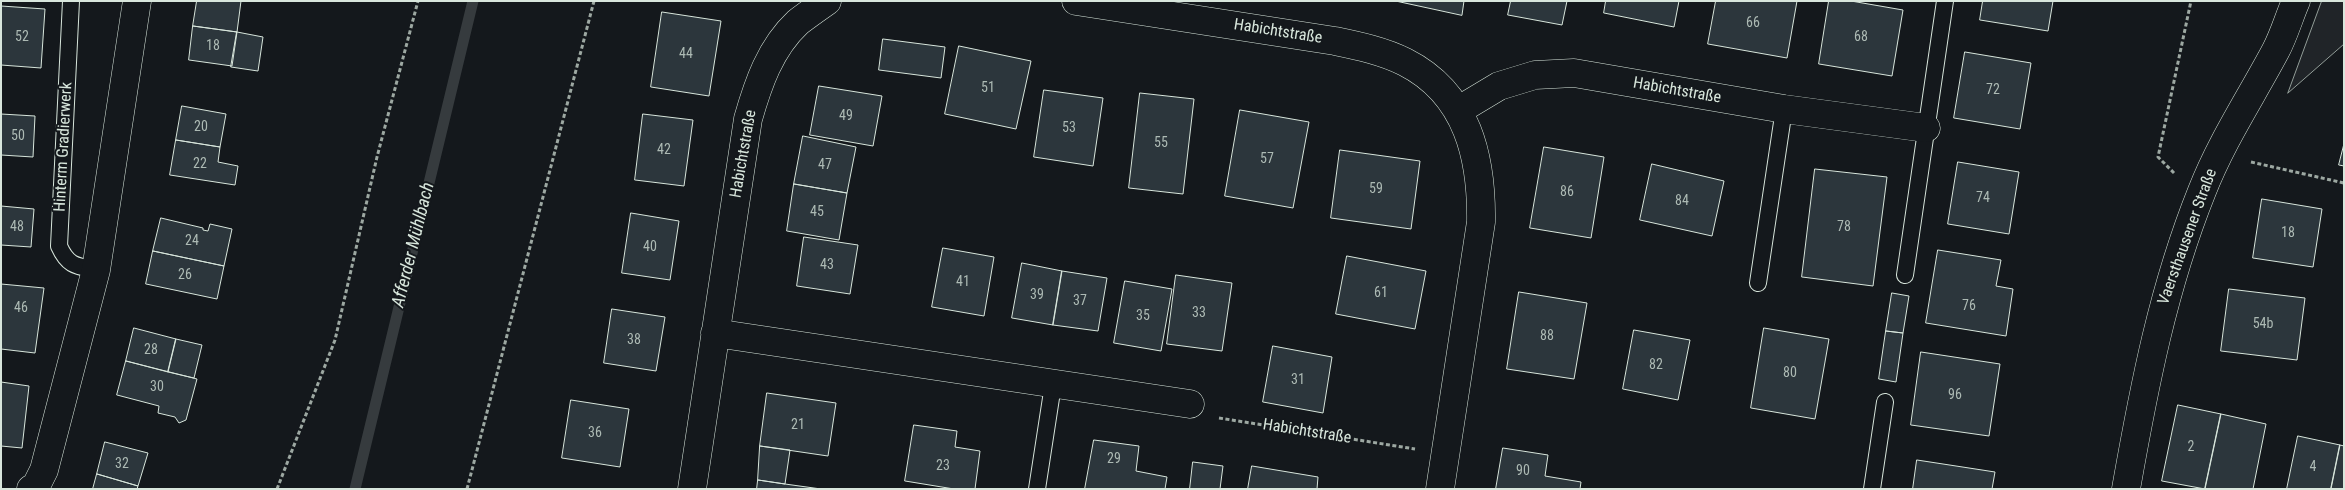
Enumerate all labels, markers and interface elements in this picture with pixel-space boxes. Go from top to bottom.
house number: 66 [1746,15,1760,31]
street label: Habichtstraße [1232,16,1324,48]
house number: 52 [15,29,29,45]
house number: 68 [1854,29,1868,45]
house number: 18 [206,38,220,54]
house number: 44 [679,46,693,62]
street label: Habichtstraße [1631,74,1723,108]
house number: 51 [981,80,995,96]
street label: Hinterm Gradierwerk [51,82,77,212]
house number: 72 [1986,82,2000,98]
street label: Habichtstraße [727,108,761,200]
house number: 49 [839,108,853,124]
house number: 20 [194,119,208,135]
house number: 53 [1062,120,1076,136]
house number: 50 [11,128,25,144]
house number: 55 [1154,135,1168,151]
house number: 42 [657,142,671,158]
house number: 57 [1260,151,1274,167]
house number: 22 [193,156,207,172]
house number: 47 [818,157,832,173]
street label: Vaersthausener Straße [2154,166,2222,308]
water label: Afferder Mühlbach [388,180,440,310]
house number: 59 [1369,181,1383,197]
house number: 86 [1560,184,1574,200]
house number: 74 [1976,190,1990,206]
house number: 84 [1675,193,1689,209]
house number: 45 [810,204,824,220]
house number: 48 [10,219,24,235]
house number: 78 [1837,219,1851,235]
house number: 18 [2281,225,2295,241]
house number: 24 [185,233,199,249]
house number: 40 [643,239,657,255]
house number: 43 [820,257,834,273]
house number: 26 [178,267,192,283]
house number: 41 [956,274,970,290]
house number: 61 [1374,285,1388,301]
house number: 39 [1030,287,1044,303]
house number: 37 [1073,293,1087,309]
house number: 76 [1962,298,1976,314]
house number: 46 [14,300,28,316]
house number: 33 [1192,305,1206,321]
house number: 35 [1136,308,1150,324]
house number: 54b [2253,316,2273,332]
house number: 88 [1540,328,1554,344]
house number: 38 [627,332,641,348]
house number: 28 [144,342,158,358]
house number: 82 [1649,357,1663,373]
house number: 80 [1783,365,1797,381]
house number: 31 [1291,372,1305,388]
house number: 30 [150,379,164,395]
house number: 96 [1948,387,1962,403]
street label: Habichtstraße [1261,416,1353,448]
house number: 21 [791,417,805,433]
house number: 36 [588,425,602,441]
house number: 2 [2188,439,2194,455]
house number: 29 [1107,451,1121,467]
house number: 32 [115,456,129,472]
house number: 23 [936,458,950,474]
house number: 4 [2310,459,2316,475]
house number: 90 [1516,463,1530,479]

